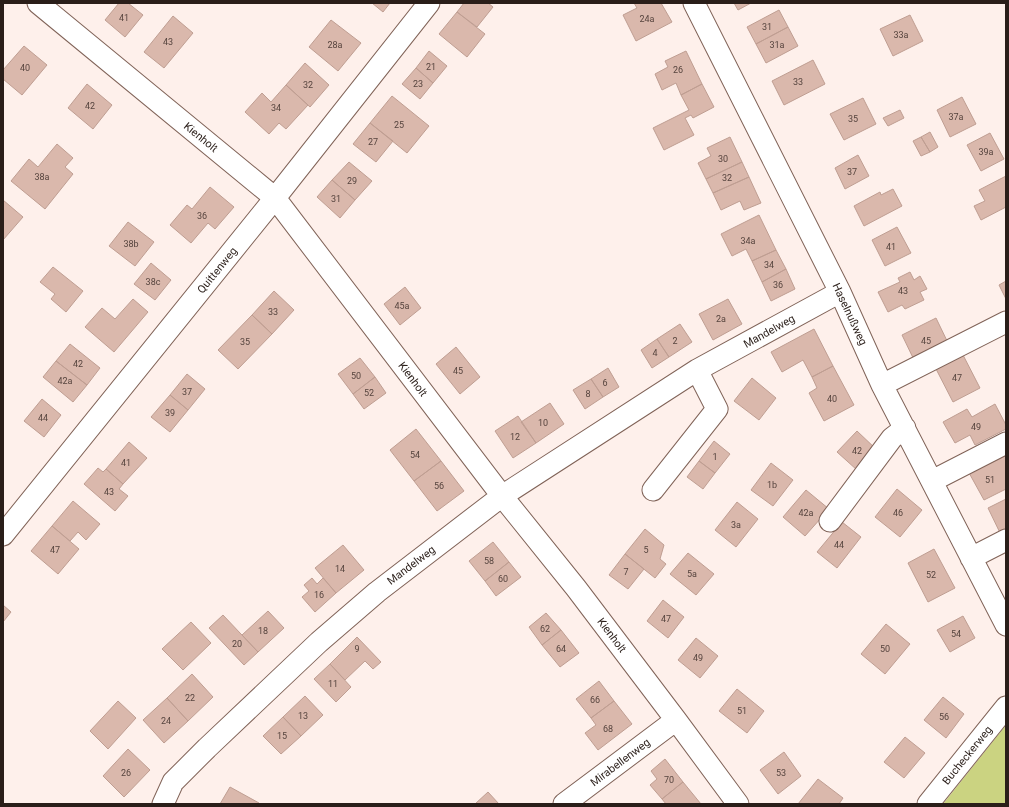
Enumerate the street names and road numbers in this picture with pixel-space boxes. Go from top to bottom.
street label: Kienholt [181,120,221,155]
street label: Quittenweg [195,245,240,296]
street label: Haselnußweg [830,281,870,347]
street label: Mandelweg [741,312,797,351]
street label: Kienholt [395,359,430,400]
street label: Mandelweg [385,543,438,588]
street label: Kienholt [594,615,629,656]
street label: Bucheckerweg [940,723,995,787]
street label: Mirabellenweg [588,736,653,789]

